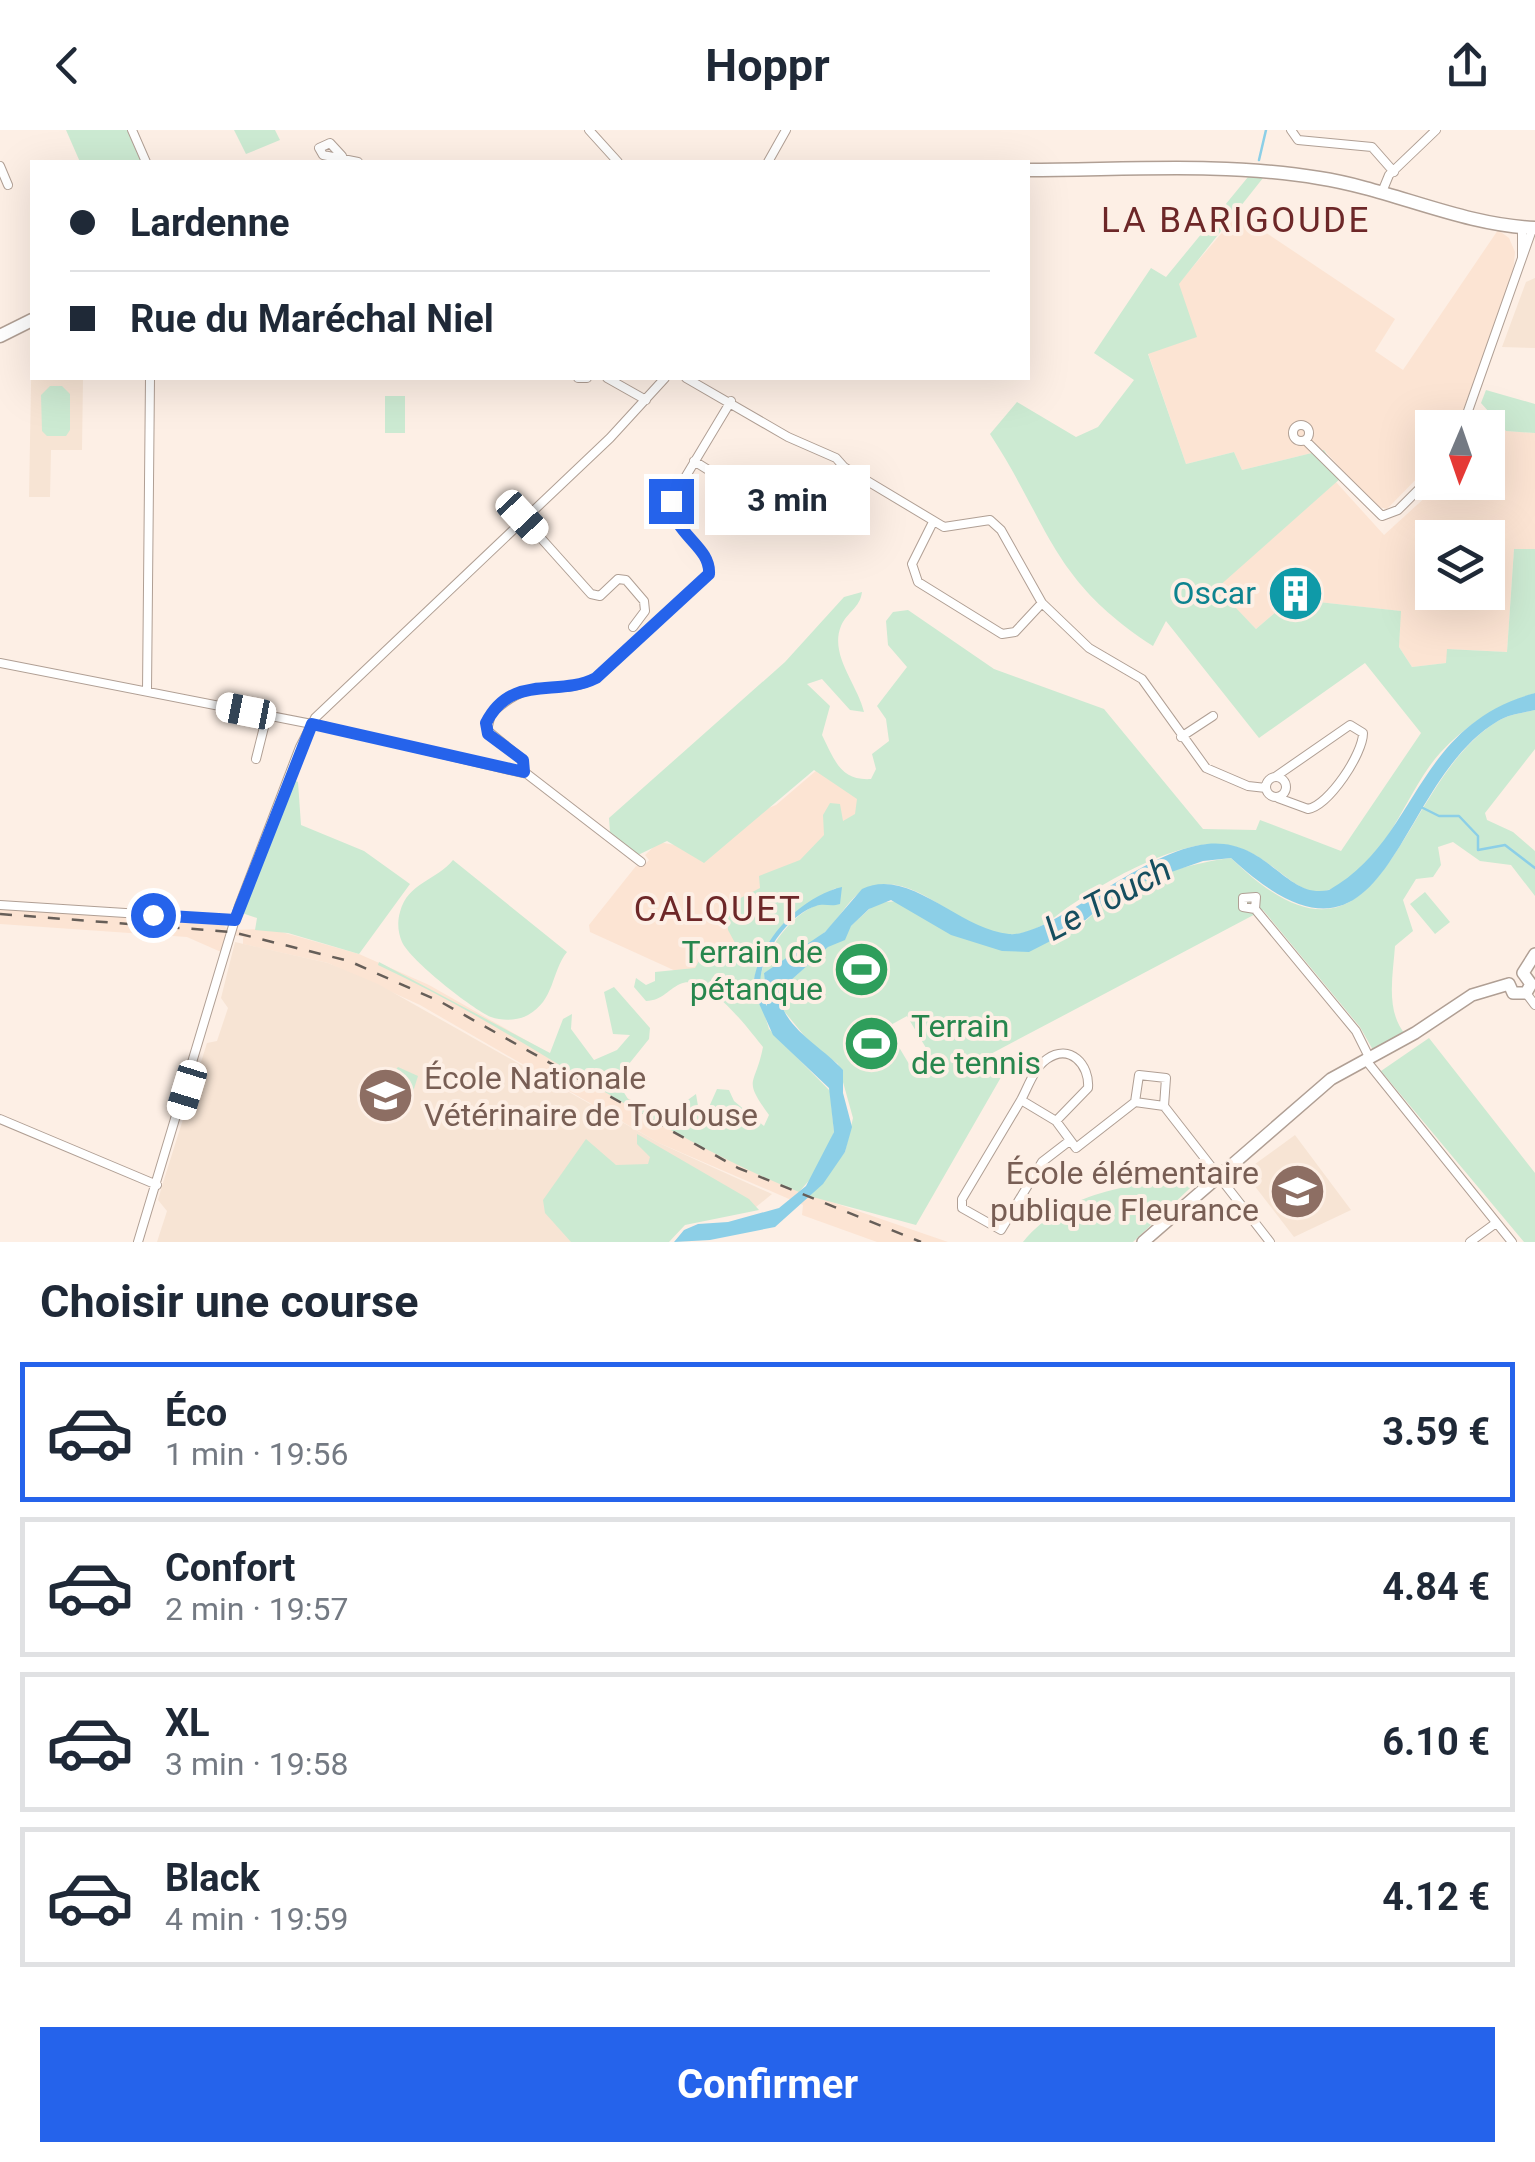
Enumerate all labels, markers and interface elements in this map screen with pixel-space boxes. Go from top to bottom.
icon: back [40,38,95,93]
icon: share [1440,38,1495,93]
text: Hoppr [705,39,830,92]
district label: LA BARIGOUDE [1101,200,1371,241]
text: Lardenne [130,201,290,245]
text: Rue du Maréchal Niel [130,297,494,341]
north arrow [1415,410,1505,500]
map controls [1415,410,1505,610]
callout: 3 min [706,466,871,536]
route end [649,479,694,524]
text: 3 min [747,481,828,519]
car [491,485,553,549]
button: layers [1415,520,1505,610]
building icon: Oscar [1265,563,1325,623]
place label: Oscar [1172,574,1256,612]
car [214,691,278,731]
water label: Le Touch [1038,849,1178,949]
district label: CALQUET [634,889,802,930]
route start [131,893,176,938]
place label: Terrain de pétanque [682,933,823,1008]
sports icon: Terrain de pétanque [832,940,892,1000]
place label: Terrain de tennis [911,1007,1041,1082]
sports icon: Terrain de tennis [842,1014,902,1074]
car [164,1057,210,1123]
place label: École Nationale Vétérinaire de Toulouse [424,1059,758,1134]
school or university icon: École Nationale Vétérinaire de Toulouse [355,1066,415,1126]
place label: École élémentaire publique Fleurance [990,1154,1259,1229]
school or university icon: École élémentaire publique Fleurance [1268,1161,1328,1221]
text: Choisir une course [40,1275,419,1328]
icon: car [45,1387,135,1477]
text: Éco [165,1391,227,1435]
text: 3.59 € [1382,1410,1490,1454]
text: 1 min · 19:56 [165,1435,348,1473]
icon: car [45,1542,135,1632]
text: Confort [165,1546,295,1590]
text: 4.84 € [1382,1565,1490,1609]
text: 2 min · 19:57 [165,1590,348,1628]
icon: car [45,1697,135,1787]
text: XL [165,1701,210,1745]
text: 6.10 € [1382,1720,1490,1764]
text: 3 min · 19:58 [165,1745,348,1783]
icon: car [45,1852,135,1942]
text: Black [165,1856,260,1900]
text: 4.12 € [1382,1875,1490,1919]
text: 4 min · 19:59 [165,1900,348,1938]
button: Confirmer [40,2027,1495,2142]

